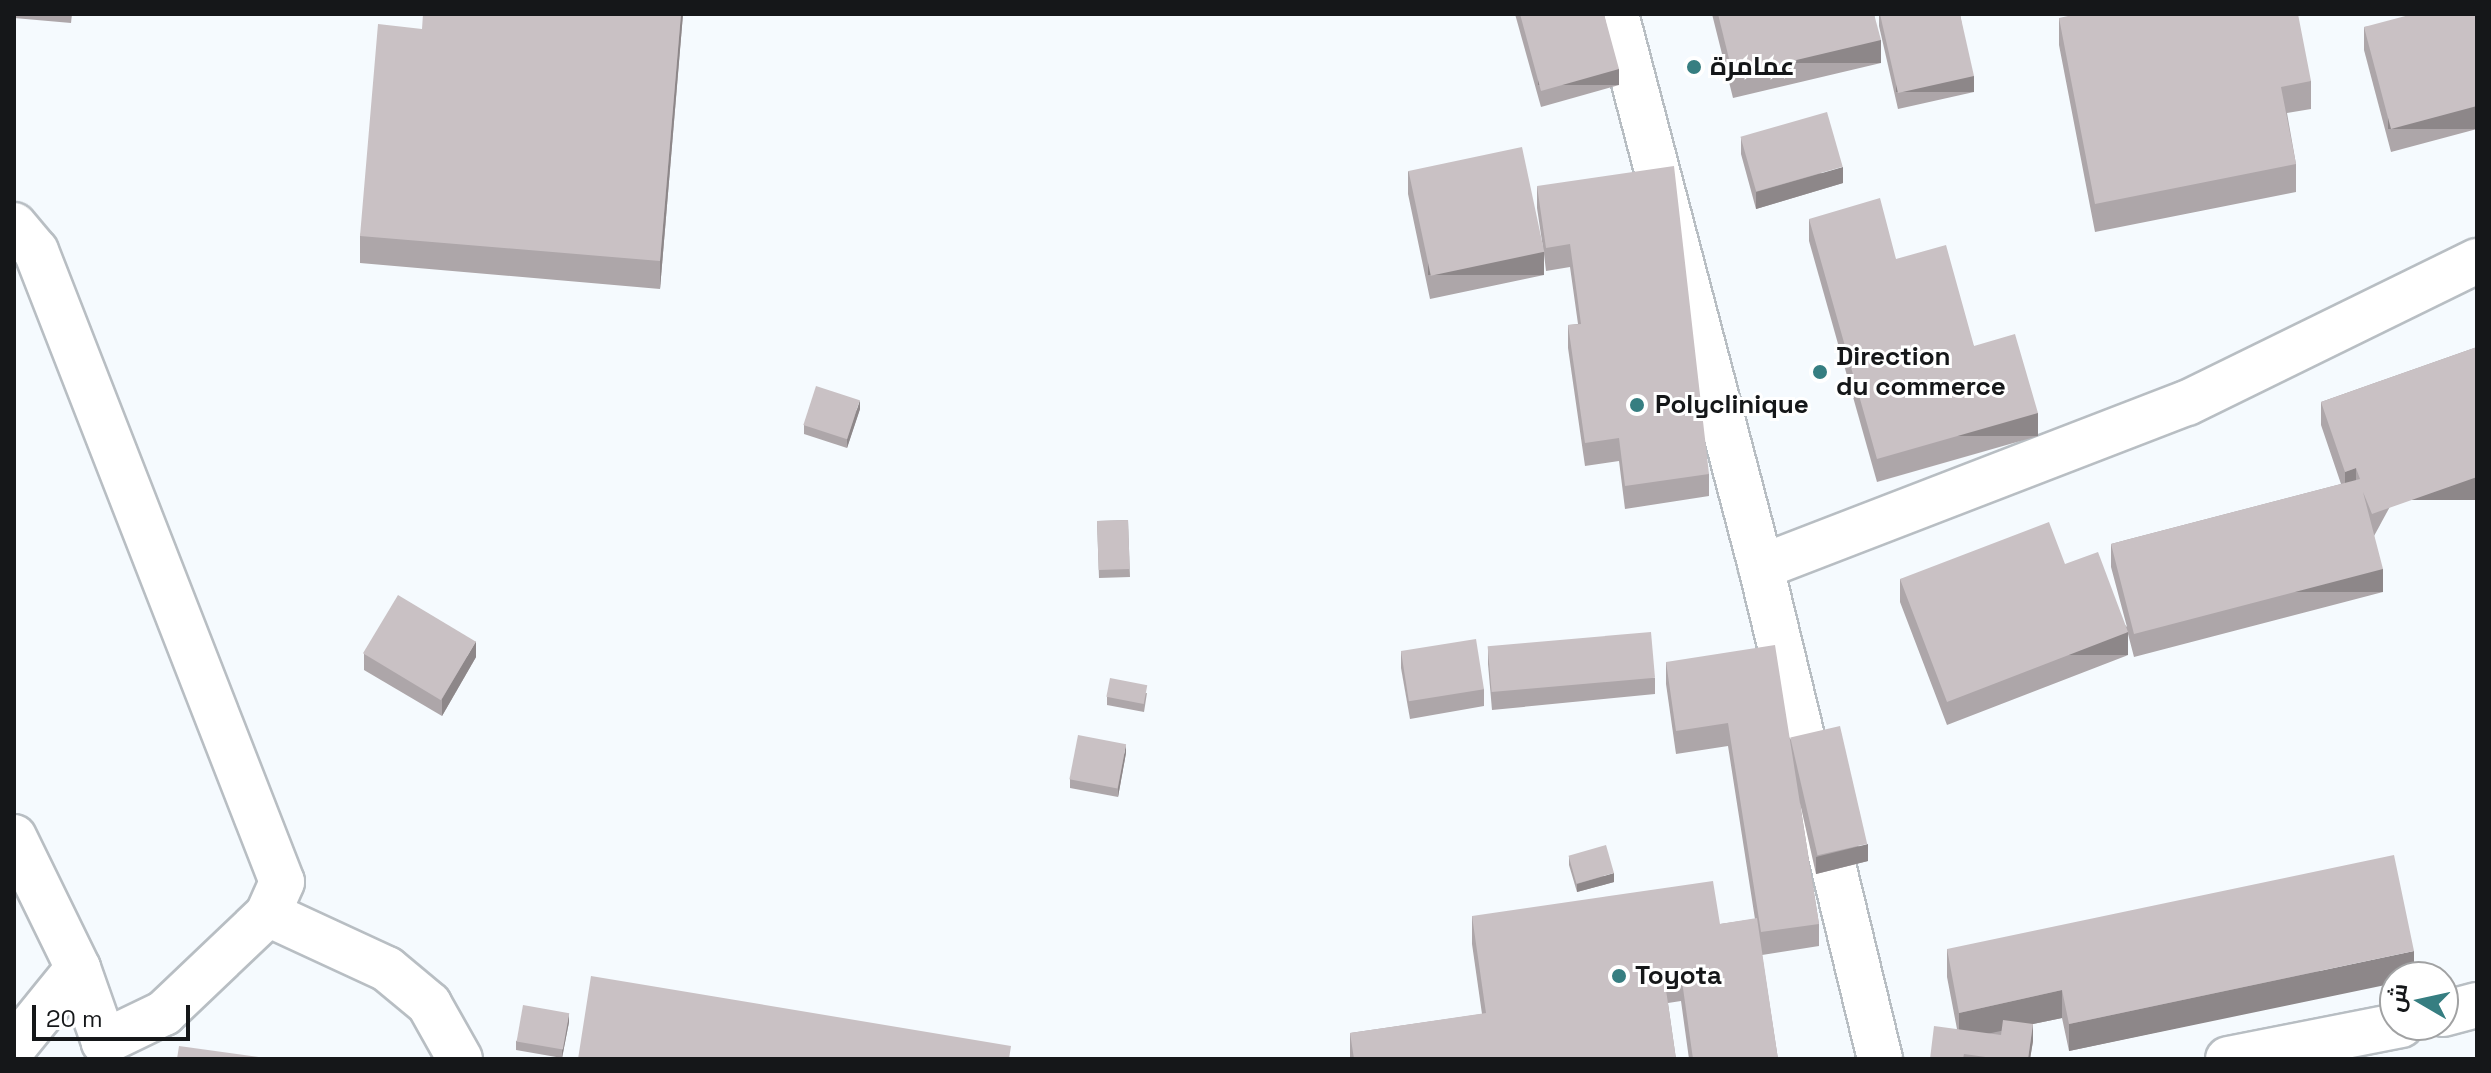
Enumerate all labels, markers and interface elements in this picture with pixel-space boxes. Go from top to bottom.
place label: عمامرة [1710,51,1795,83]
marker: عمامرة [1685,58,1703,76]
place label: Direction du commerce [1836,341,2006,402]
marker: Direction du commerce [1811,363,1829,381]
place label: Polyclinique [1655,389,1809,421]
marker: Polyclinique [1626,394,1648,416]
place label: Toyota [1635,960,1722,992]
north arrow [2379,961,2459,1041]
marker: Toyota [1610,967,1628,985]
text: ش [2381,981,2413,1014]
scale bar [36,989,194,1039]
text: 20 m [46,1003,103,1034]

